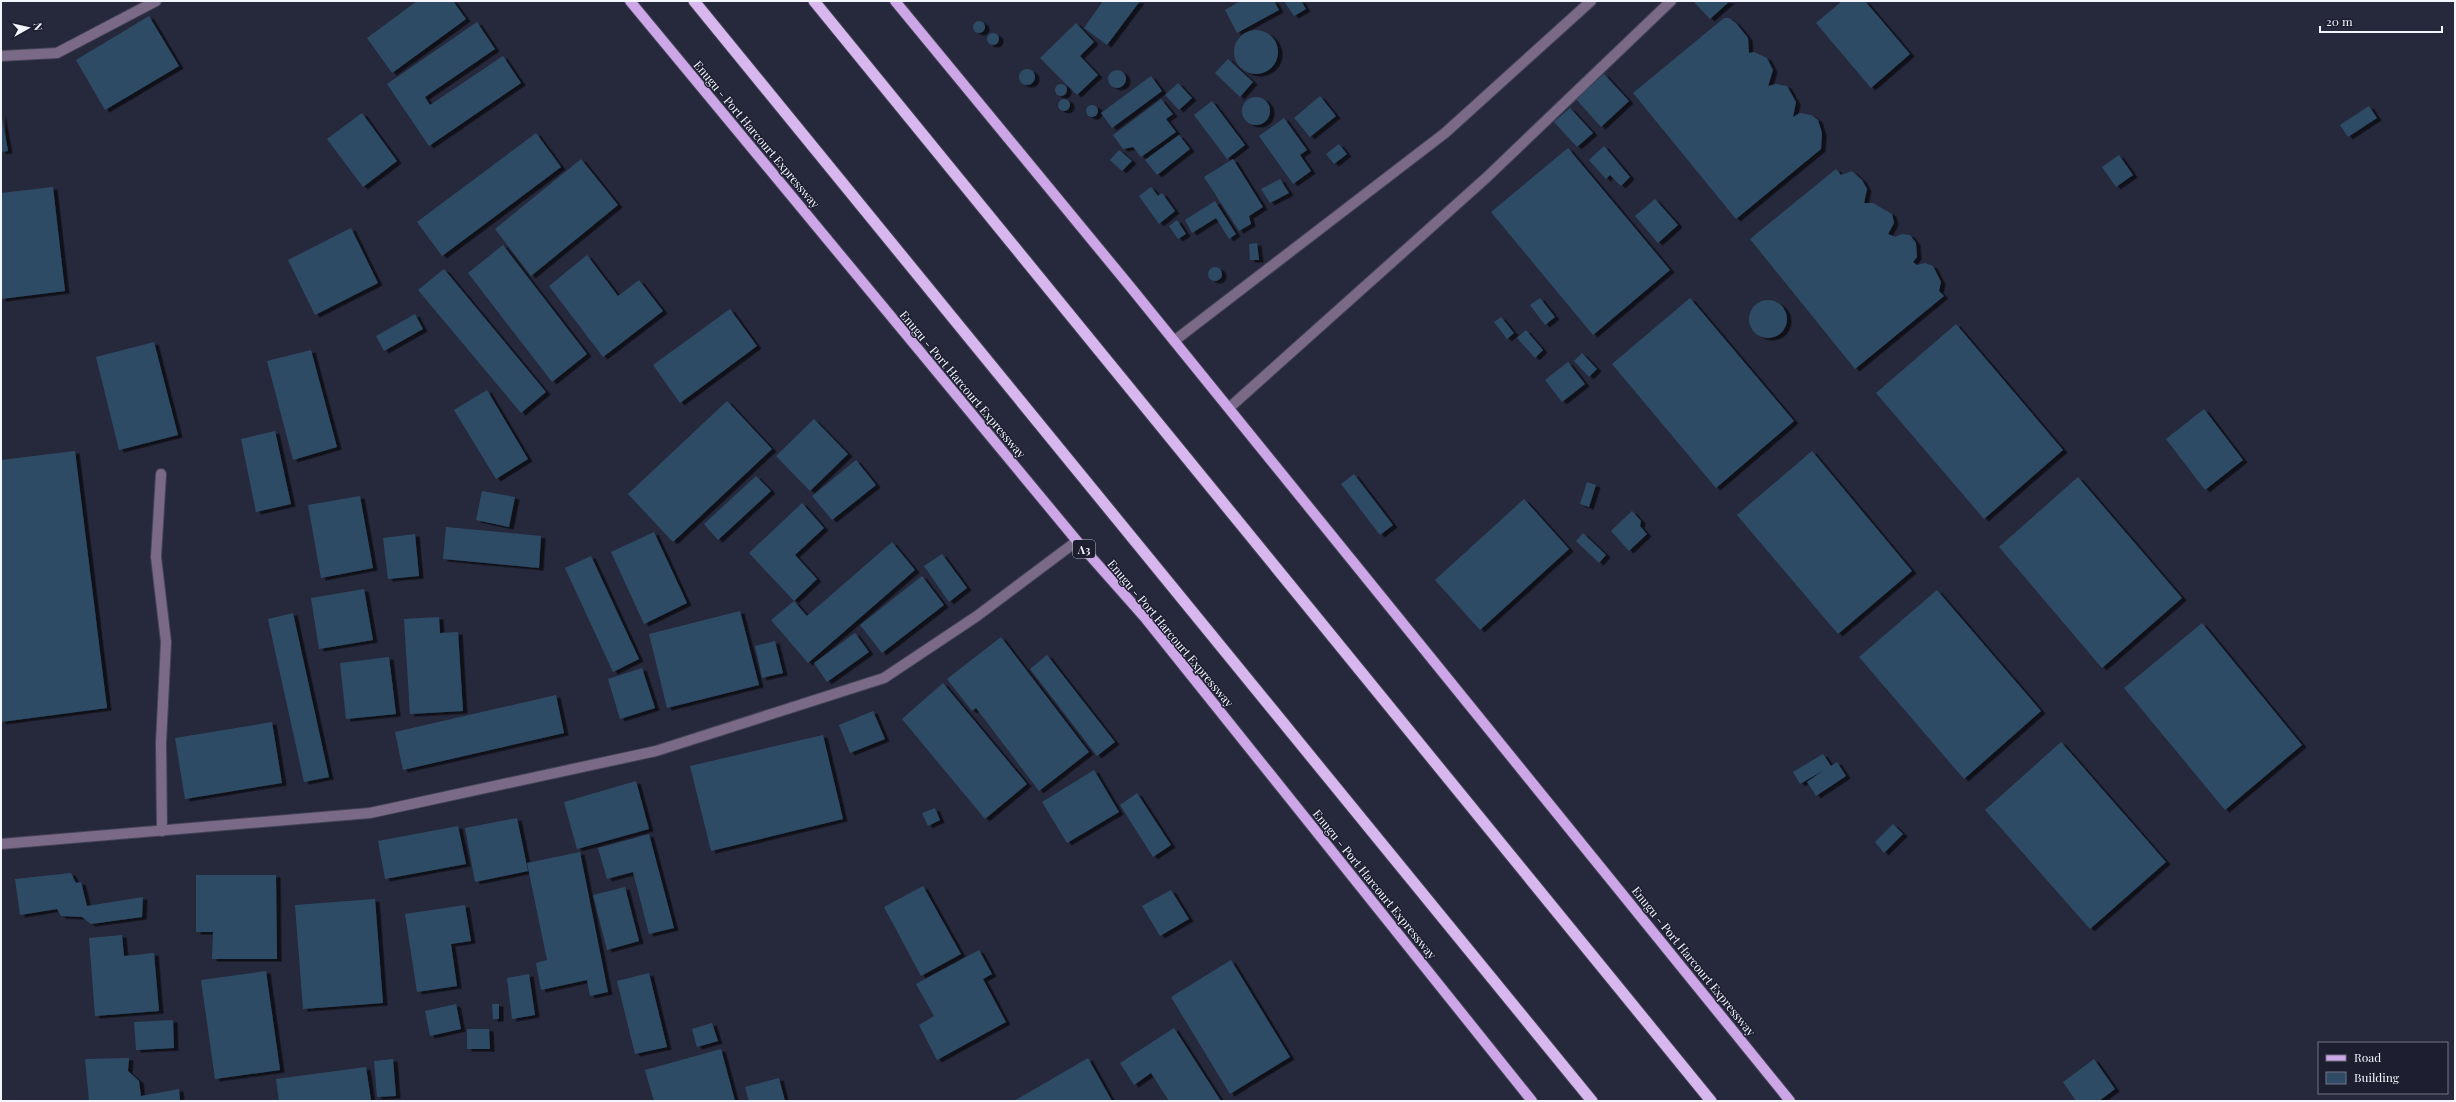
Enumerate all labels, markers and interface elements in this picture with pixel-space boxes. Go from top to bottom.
north arrow [8,8,48,48]
scale bar [2320,8,2442,34]
text: 20 m [2326,13,2353,29]
text: N [30,22,46,32]
street label: Enugu - Port Harcourt Expressway [690,57,824,211]
street label: Enugu - Port Harcourt Expressway [896,307,1030,461]
road number: A3 [1073,540,1095,558]
street label: Enugu - Port Harcourt Expressway [1104,556,1238,710]
street label: Enugu - Port Harcourt Expressway [1310,806,1440,962]
street label: Enugu - Port Harcourt Expressway [1629,883,1759,1039]
legend [2318,1042,2448,1094]
text: Road [2354,1049,2381,1065]
text: Building [2354,1069,2400,1085]

